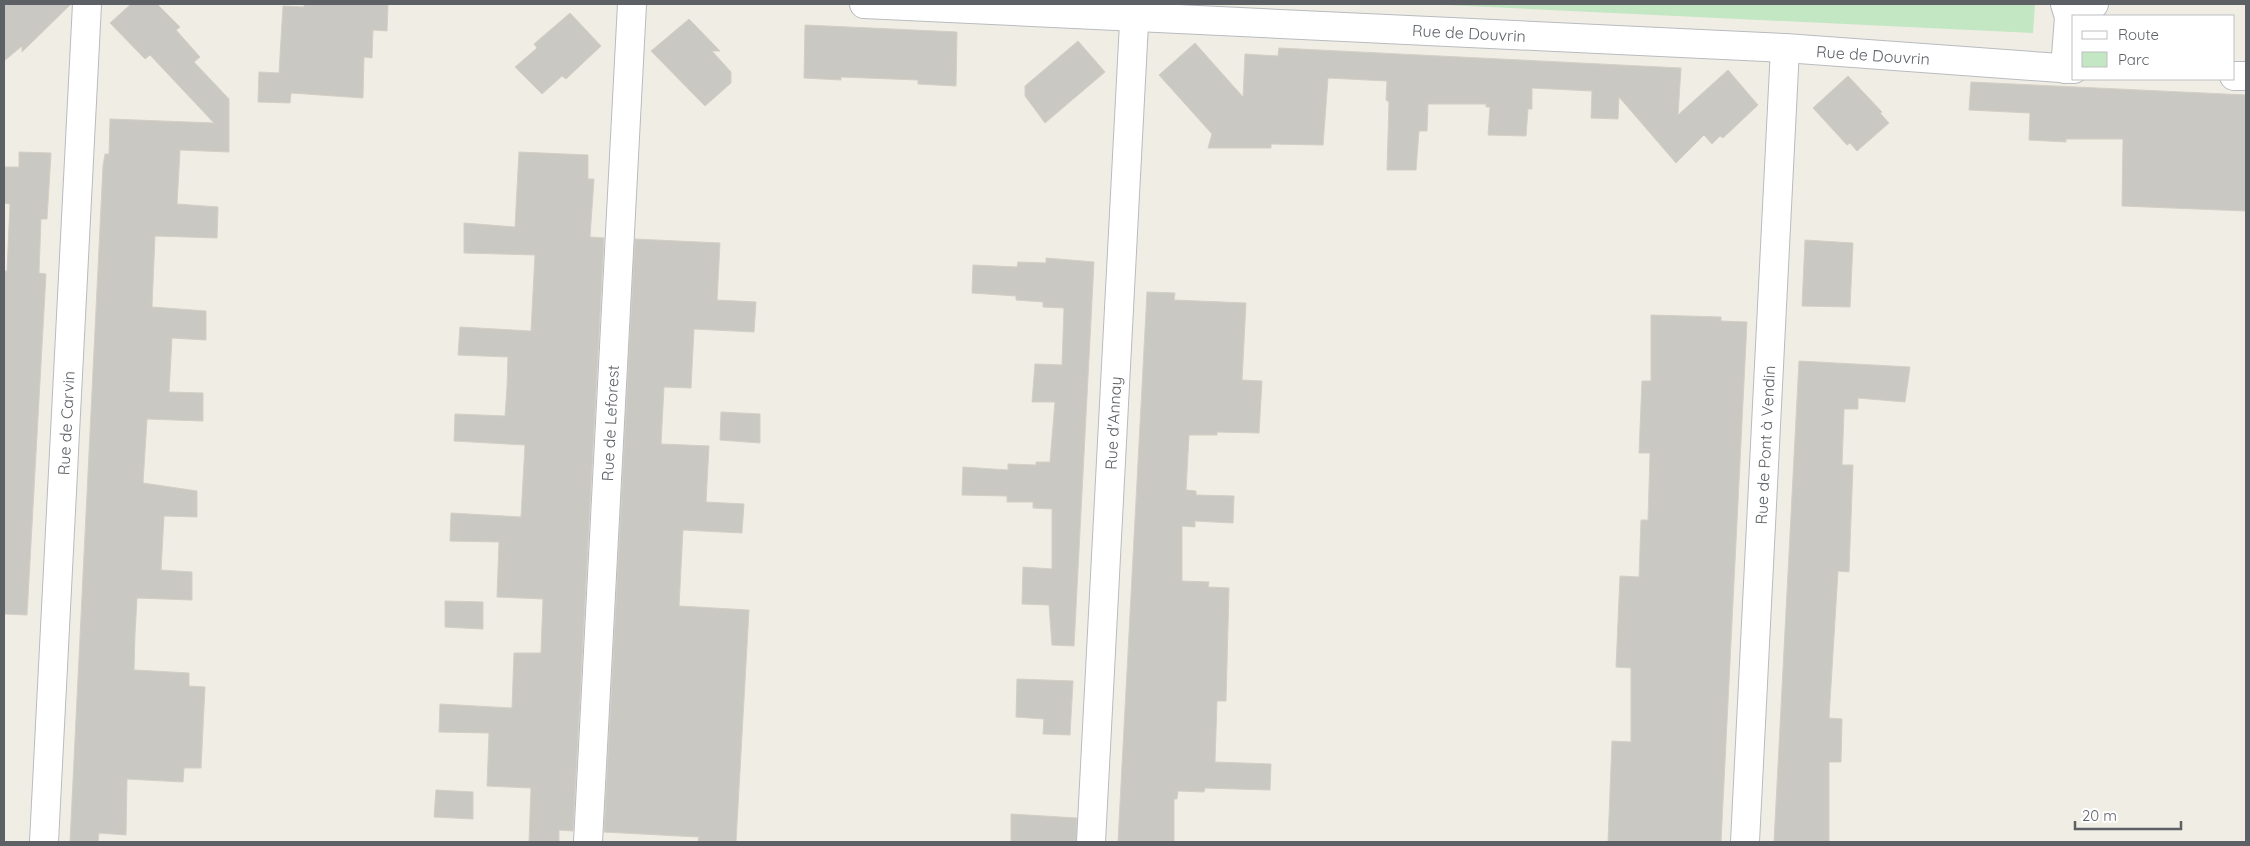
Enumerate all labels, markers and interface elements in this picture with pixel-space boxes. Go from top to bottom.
legend [2072,15,2235,80]
street label: Rue de Douvrin [1412,20,1526,46]
text: Route [2118,25,2159,44]
street label: Rue de Douvrin [1816,41,1930,69]
text: Parc [2118,50,2149,69]
street label: Rue de Leforest [597,364,623,482]
street label: Rue de Pont à Vendin [1751,365,1779,525]
street label: Rue de Carvin [53,370,79,476]
street label: Rue d'Annay [1101,376,1125,470]
scale bar [2075,798,2181,830]
text: 20 m [2082,806,2117,825]

